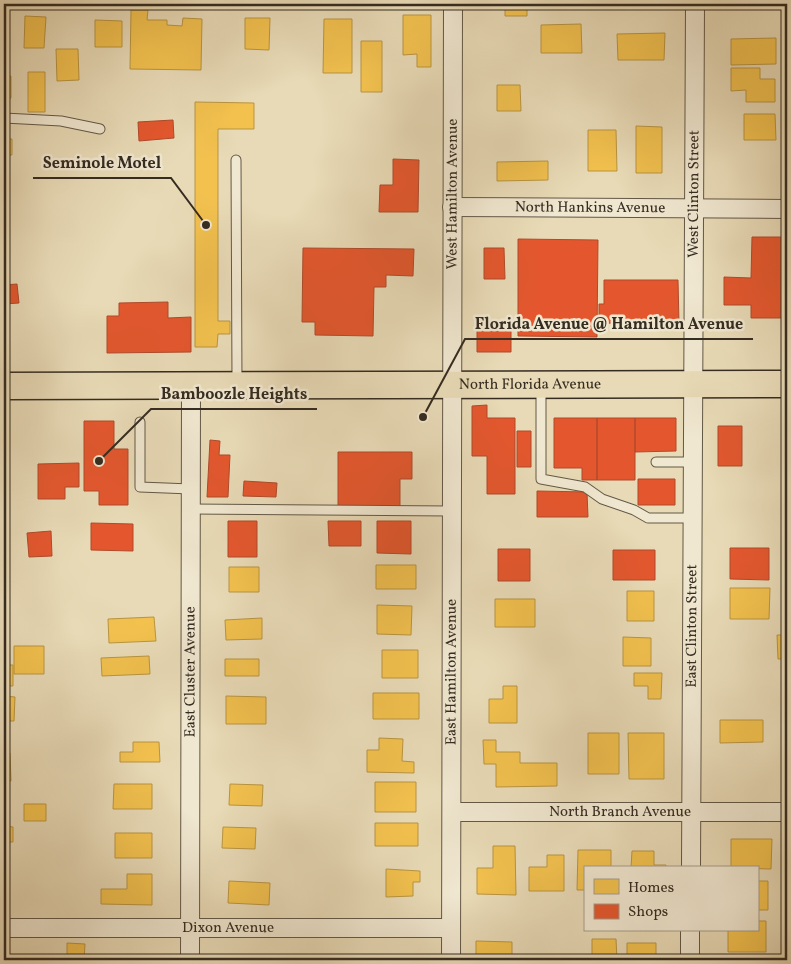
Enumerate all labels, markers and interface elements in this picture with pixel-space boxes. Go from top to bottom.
street label: West Hamilton Avenue [442,118,463,270]
street label: West Clinton Street [683,130,705,258]
callout: Seminole Motel [33,147,171,178]
text: Seminole Motel [43,153,162,175]
street label: North Hankins Avenue [515,197,665,219]
callout: Florida Avenue @ Hamilton Avenue [465,308,753,339]
text: Florida Avenue @ Hamilton Avenue [475,314,743,336]
street label: North Florida Avenue [459,374,601,395]
callout: Bamboozle Heights [151,378,317,409]
text: Bamboozle Heights [161,384,307,406]
street label: East Clinton Street [681,564,703,688]
street label: East Hamilton Avenue [441,599,462,745]
street label: East Cluster Avenue [180,606,201,738]
street label: North Branch Avenue [549,802,691,823]
legend [584,866,758,932]
text: Homes [628,878,674,899]
text: Shops [628,902,668,923]
street label: Dixon Avenue [182,918,274,939]

